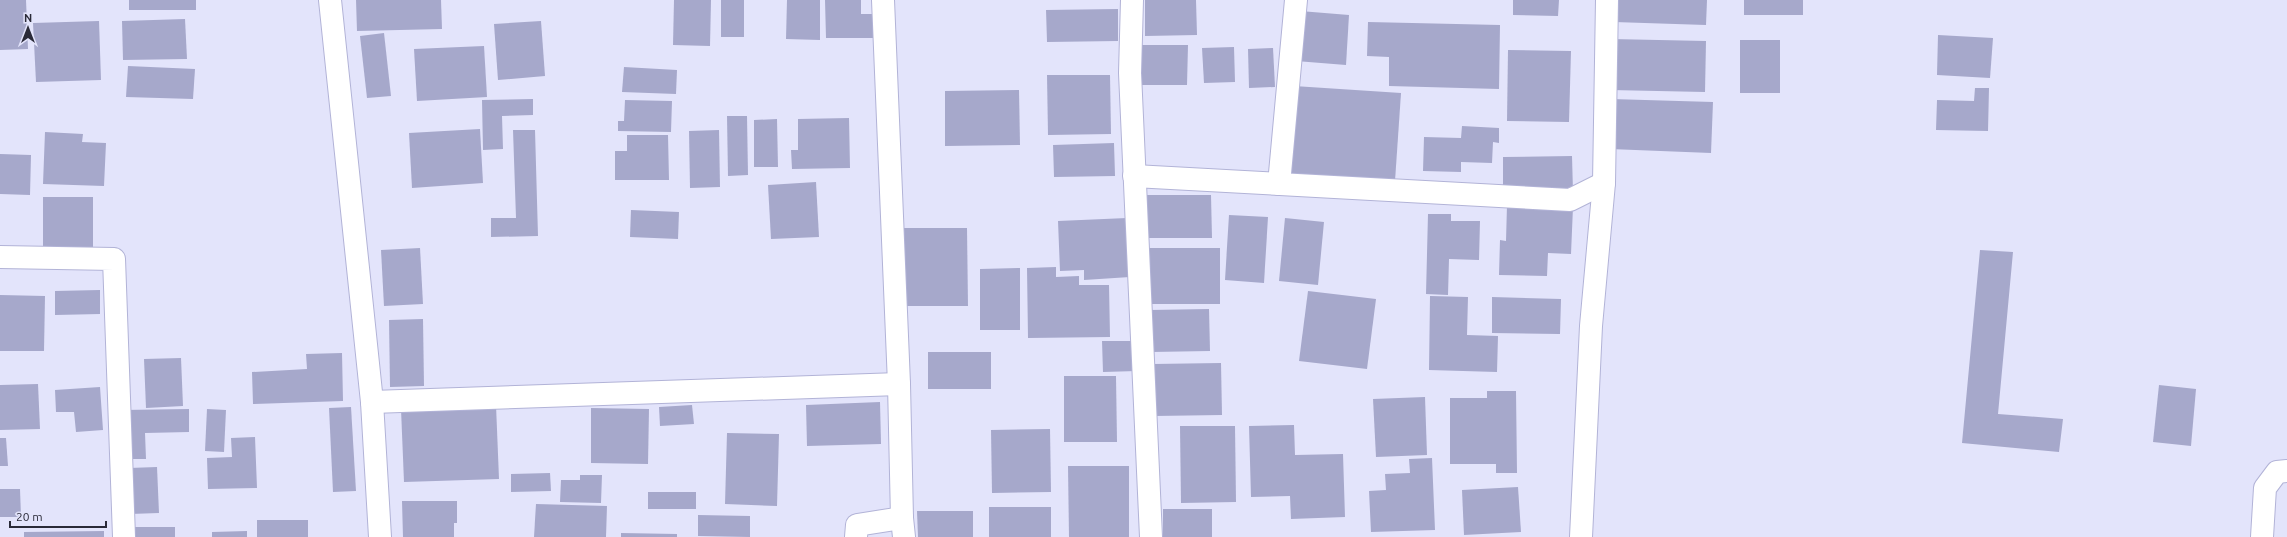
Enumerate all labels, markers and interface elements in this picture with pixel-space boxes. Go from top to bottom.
north arrow [8,8,48,48]
text: N [24,12,32,24]
scale bar [10,503,106,529]
text: 20 m [16,510,43,523]

